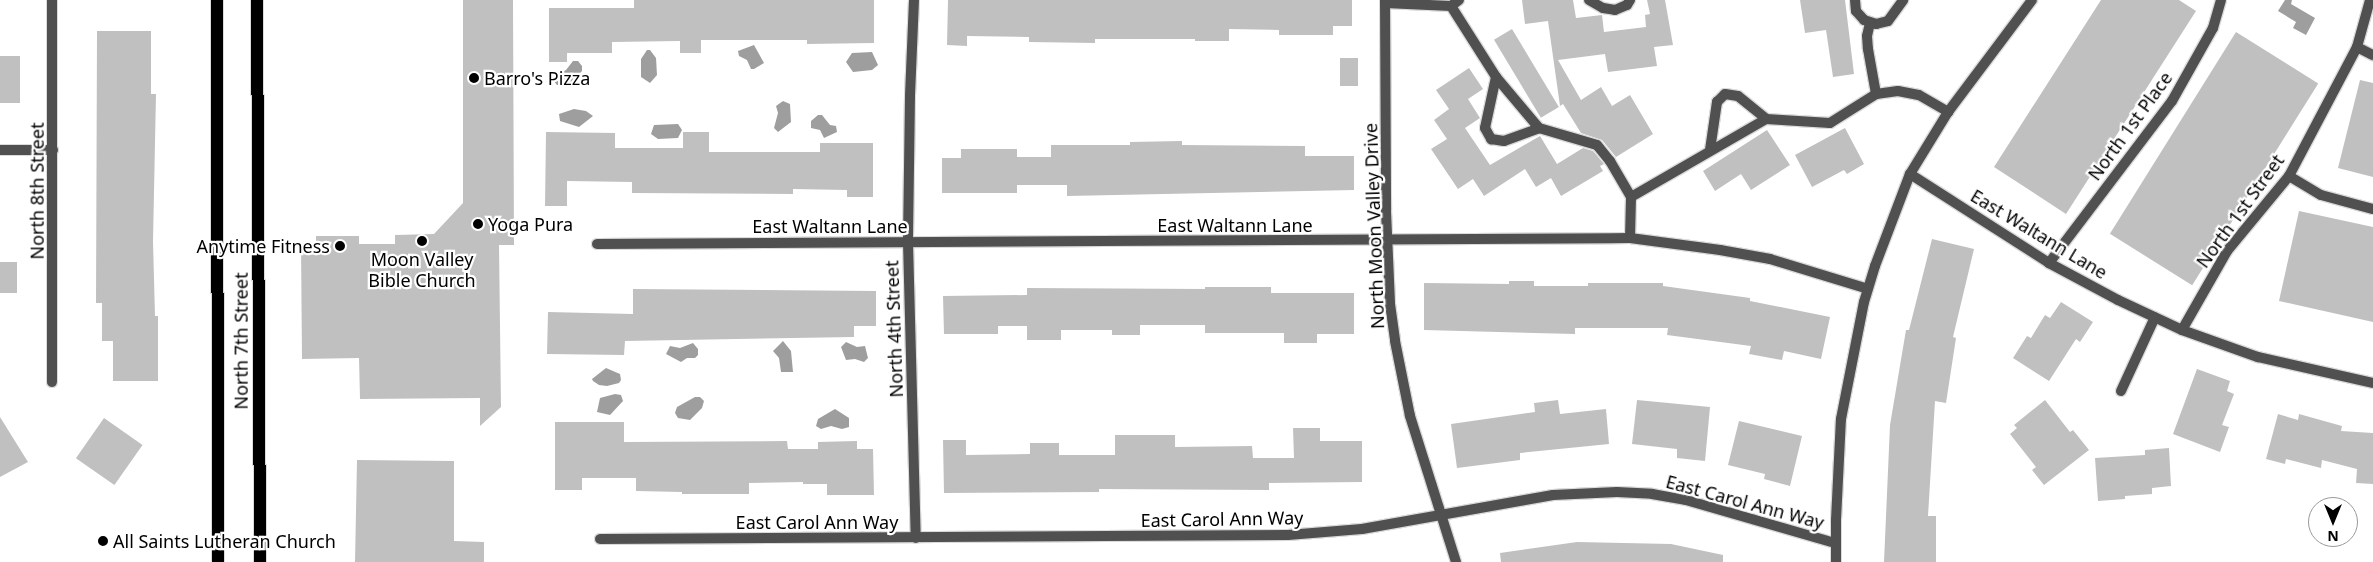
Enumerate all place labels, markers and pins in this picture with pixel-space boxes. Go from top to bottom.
place label: Barro's Pizza [484,67,590,89]
marker: Barro's Pizza [468,72,480,84]
place label: Yoga Pura [488,213,573,235]
marker: Yoga Pura [472,218,484,230]
place label: Anytime Fitness [196,235,330,257]
marker: Moon Valley Bible Church [416,235,428,247]
marker: Anytime Fitness [334,240,346,252]
place label: Moon Valley Bible Church [368,249,476,292]
place label: All Saints Lutheran Church [113,530,336,552]
marker: All Saints Lutheran Church [97,535,109,547]

